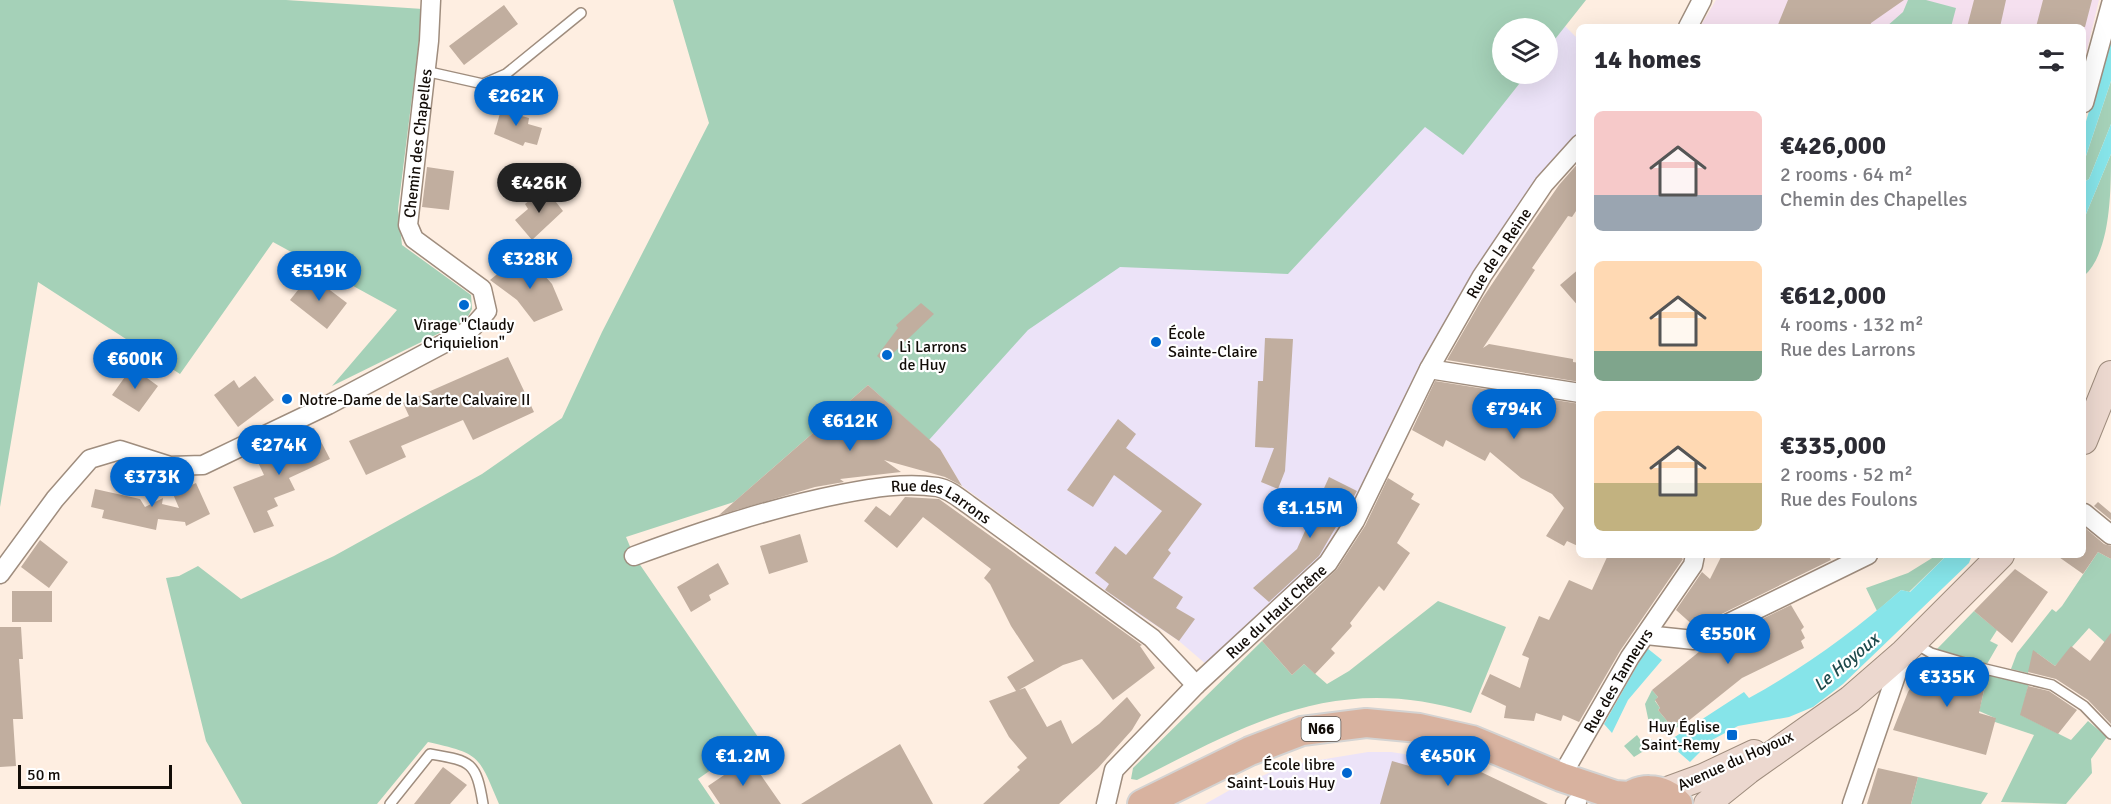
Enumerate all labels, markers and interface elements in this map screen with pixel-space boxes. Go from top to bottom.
map controls [1492,18,1558,84]
button: layers [1492,18,1558,84]
text: 14 homes [1594,44,1701,76]
icon: filters [2035,44,2068,77]
street label: Chemin des Chapelles [400,68,437,219]
pin: €262K [474,76,558,127]
text: €262K [488,83,544,108]
text: €426,000 [1780,130,1886,162]
icon: home [1642,135,1714,207]
text: 2 rooms · 64 m² [1780,162,1913,187]
pin: €426K [497,163,581,214]
text: €426K [511,170,567,195]
text: Chemin des Chapelles [1780,187,1967,212]
street label: Rue de la Reine [1462,204,1536,302]
pin: €328K [488,239,572,290]
text: €328K [502,246,558,271]
pin: €519K [277,251,361,302]
text: €519K [291,258,347,283]
text: €612,000 [1780,280,1886,312]
icon: home [1642,285,1714,357]
marker: Virage "Claudy Criquielion" [457,298,471,312]
text: 4 rooms · 132 m² [1780,312,1924,337]
place label: Virage "Claudy Criquielion" [414,315,515,353]
place label: École Sainte-Claire [1168,324,1258,362]
marker: École Sainte-Claire [1149,335,1163,349]
place label: Li Larrons de Huy [899,337,967,375]
text: Rue des Larrons [1780,337,1915,362]
pin: €600K [93,339,177,390]
text: €600K [107,346,163,371]
marker: Li Larrons de Huy [880,348,894,362]
pin: €794K [1472,389,1556,440]
place label: Notre-Dame de la Sarte Calvaire II [299,390,530,410]
marker: Notre-Dame de la Sarte Calvaire II [280,392,294,406]
text: €794K [1486,396,1542,421]
pin: €612K [808,401,892,452]
text: €612K [822,408,878,433]
pin: €274K [237,425,321,476]
text: €335,000 [1780,430,1886,462]
text: €274K [251,432,307,457]
icon: home [1642,435,1714,507]
pin: €373K [110,457,194,508]
text: 2 rooms · 52 m² [1780,462,1913,487]
text: €373K [124,464,180,489]
street label: Rue des Larrons [890,476,995,529]
text: Rue des Foulons [1780,487,1918,512]
pin: €1.15M [1261,488,1359,539]
text: €1.15M [1277,495,1343,520]
street label: Rue du Haut Chêne [1222,560,1331,663]
pin: €550K [1686,614,1770,665]
text: €550K [1700,621,1756,646]
street label: Rue des Tanneurs [1579,625,1658,737]
water label: Le Hoyoux [1809,627,1885,696]
pin: €335K [1905,657,1989,708]
text: €335K [1919,664,1975,689]
road number: N66 [1302,717,1340,741]
place label: Huy Église Saint-Remy [1641,717,1721,755]
street label: Avenue du Hoyoux [1674,726,1797,795]
marker: Huy Église Saint-Remy [1725,728,1739,742]
pin: €1.2M [701,736,785,787]
pin: €450K [1406,736,1490,787]
text: €1.2M [716,743,770,768]
text: €450K [1420,743,1476,768]
place label: École libre Saint-Louis Huy [1227,755,1336,793]
scale bar [18,762,172,790]
text: 50 m [27,765,61,785]
marker: École libre Saint-Louis Huy [1340,766,1354,780]

